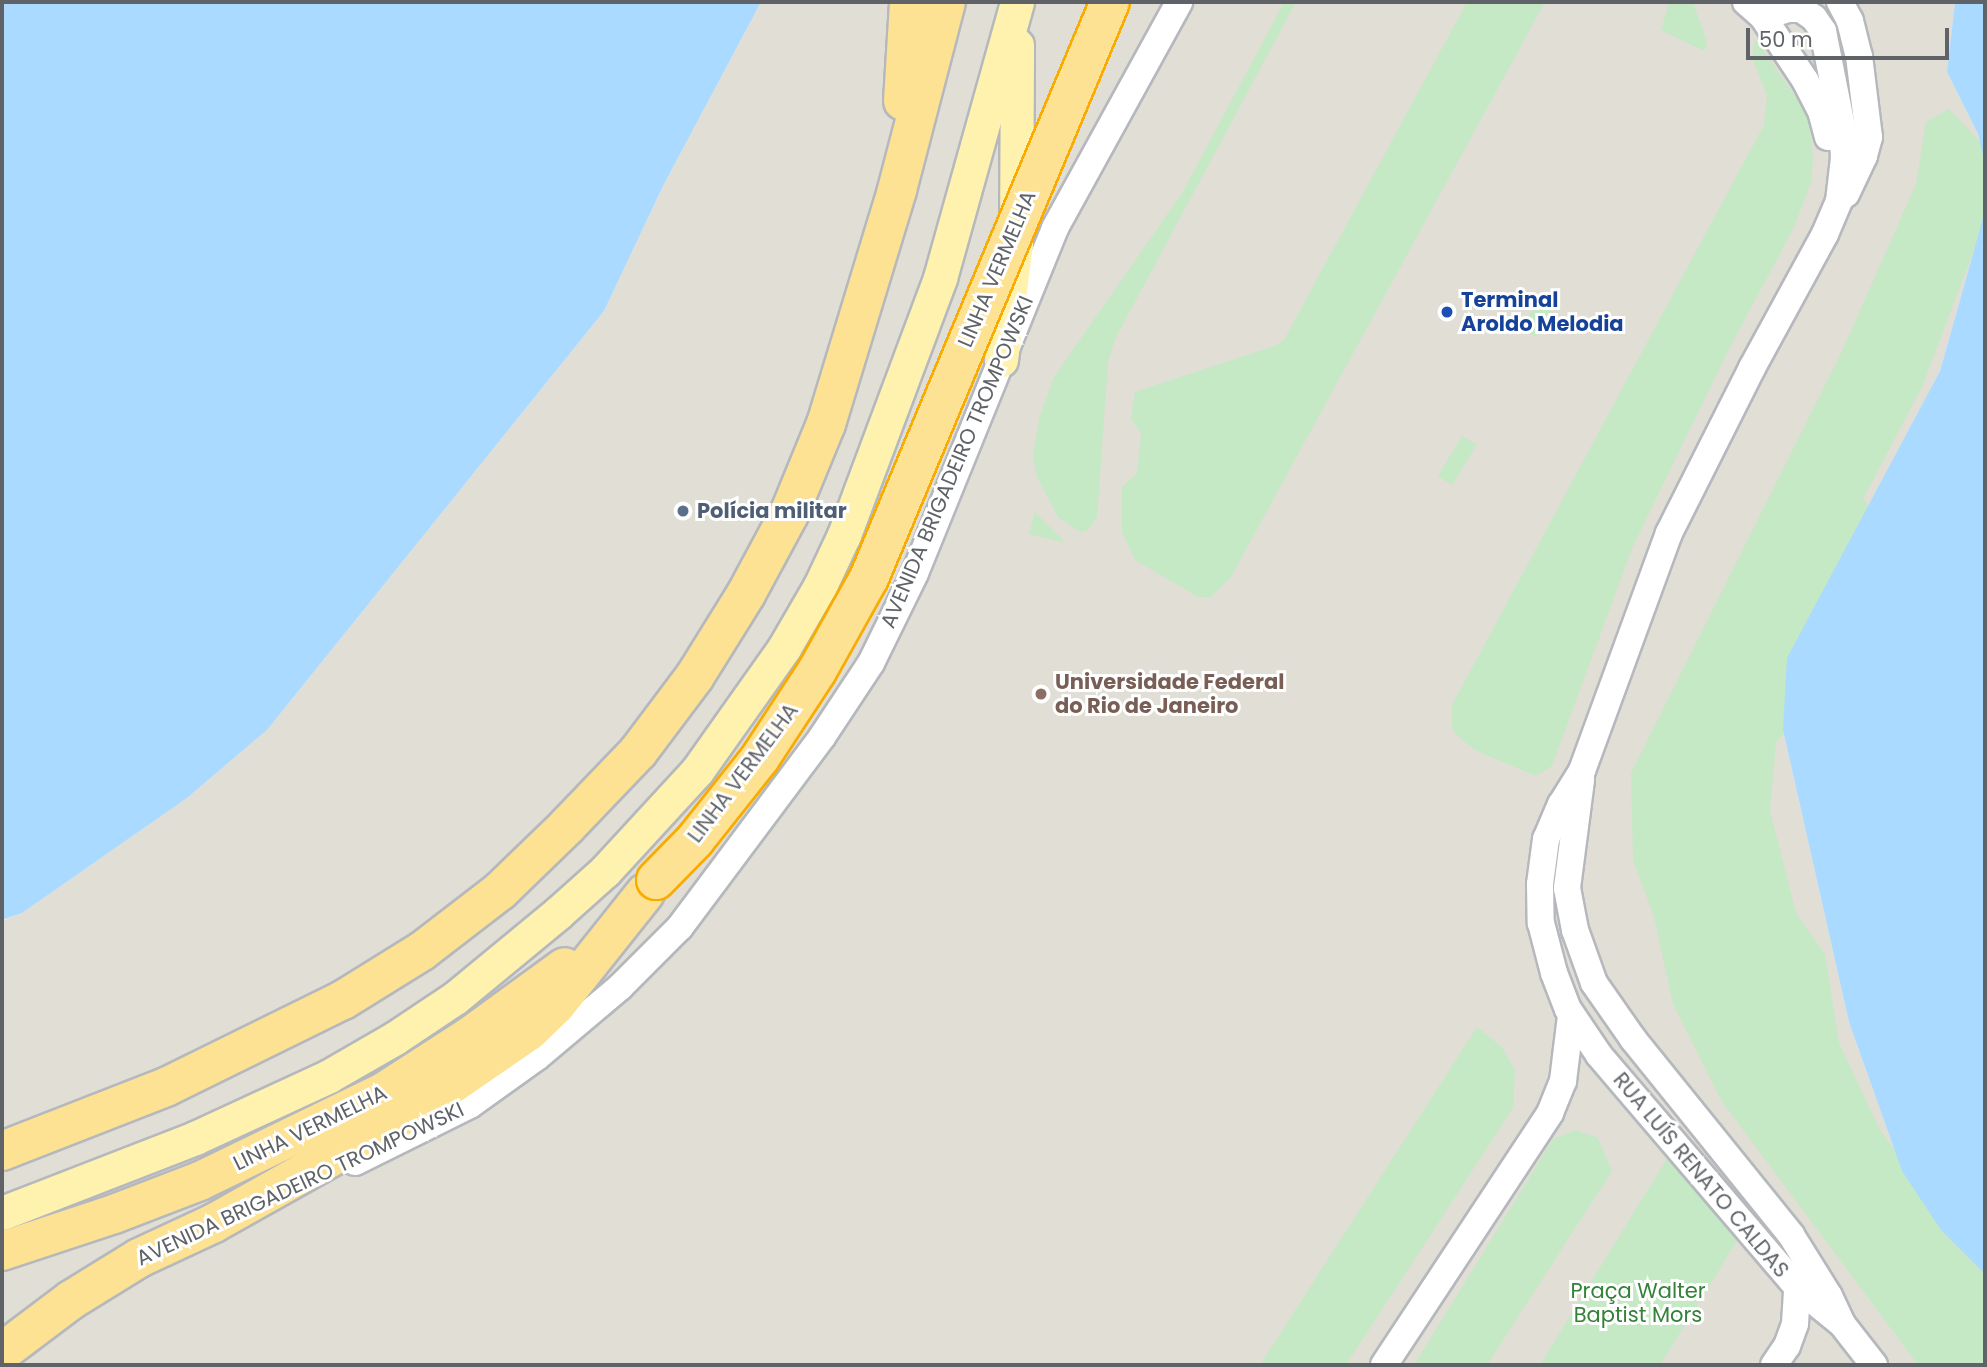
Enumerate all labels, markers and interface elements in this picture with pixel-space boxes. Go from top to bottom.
scale bar [1749,14,1952,58]
text: 50 m [1759,25,1813,54]
street label: LINHA VERMELHA [953,187,1041,351]
place label: Terminal Aroldo Melodia [1461,287,1624,337]
street label: AVENIDA BRIGADEIRO TROMPOWSKI [875,292,1039,632]
marker: Terminal Aroldo Melodia [1439,304,1455,320]
place label: Polícia militar [697,498,847,524]
marker: Polícia militar [675,503,691,519]
place label: Universidade Federal do Rio de Janeiro [1055,669,1284,719]
marker: Universidade Federal do Rio de Janeiro [1033,686,1049,702]
street label: LINHA VERMELHA [682,698,804,848]
street label: RUA LUÍS RENATO CALDAS [1608,1067,1794,1283]
street label: LINHA VERMELHA [229,1080,391,1176]
street label: AVENIDA BRIGADEIRO TROMPOWSKI [132,1097,468,1271]
park label: Praça Walter Baptist Mors [1570,1278,1706,1328]

